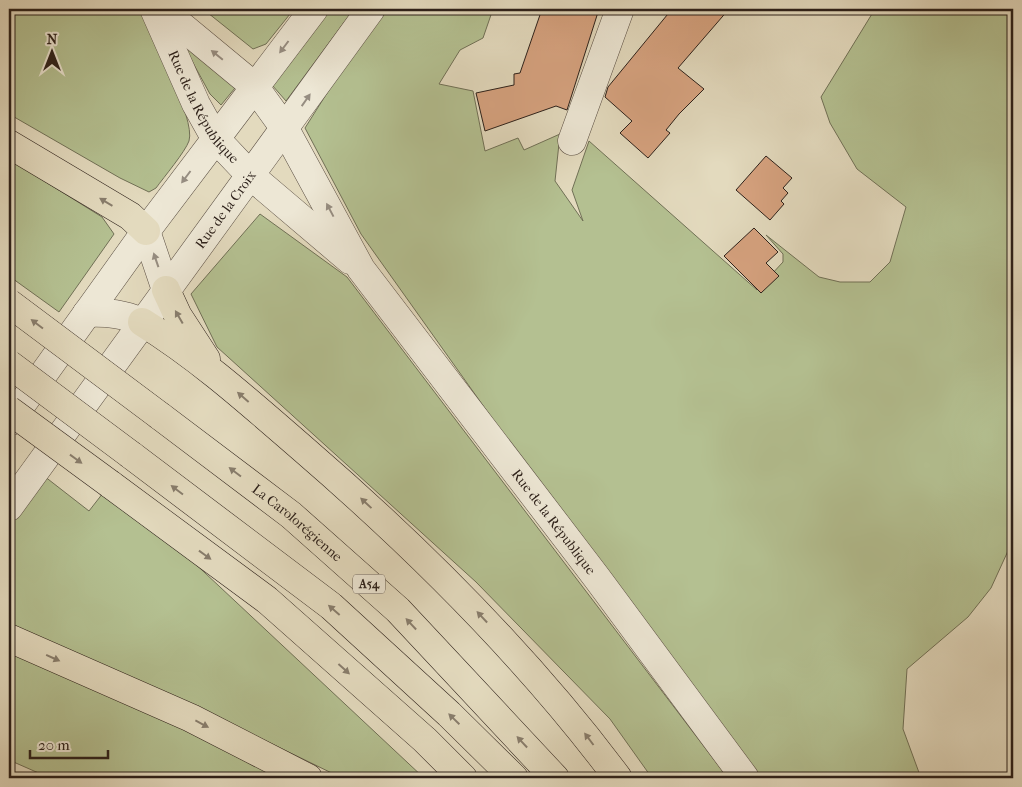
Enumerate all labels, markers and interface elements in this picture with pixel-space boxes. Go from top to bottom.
north arrow [28,28,78,78]
text: N [47,31,58,48]
one-way arrow [279,41,289,54]
street label: Rue de la République [165,48,243,167]
one-way arrow [211,49,224,60]
one-way arrow [301,93,311,107]
street label: Rue de la Croix [191,166,260,252]
one-way arrow [181,170,191,184]
one-way arrow [100,198,113,207]
one-way arrow [326,203,334,217]
one-way arrow [152,252,160,267]
one-way arrow [175,311,184,324]
one-way arrow [30,319,44,329]
one-way arrow [238,391,250,403]
one-way arrow [69,454,82,465]
street label: Rue de la République [508,466,600,578]
one-way arrow [228,467,242,477]
street label: La Carolorégienne [249,480,346,565]
one-way arrow [170,485,184,495]
one-way arrow [360,497,372,509]
one-way arrow [198,549,211,560]
road number: A54 [353,574,385,594]
one-way arrow [328,604,341,615]
one-way arrow [476,611,488,623]
one-way arrow [405,618,417,630]
one-way arrow [46,654,60,662]
one-way arrow [338,663,351,674]
one-way arrow [448,714,460,726]
one-way arrow [195,720,209,728]
scale bar [30,727,108,759]
one-way arrow [584,732,594,746]
text: 20 m [38,736,70,754]
one-way arrow [516,737,528,749]

